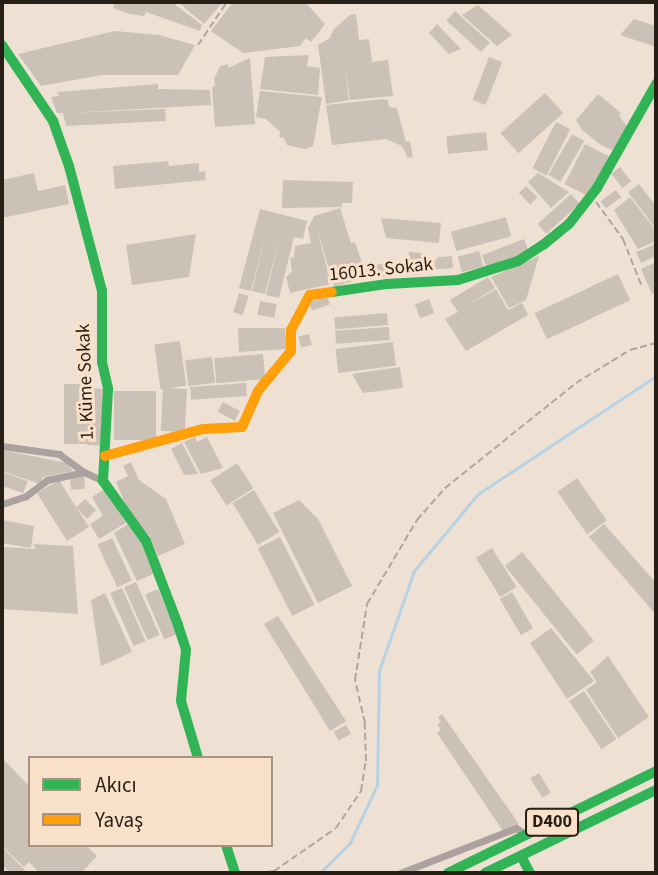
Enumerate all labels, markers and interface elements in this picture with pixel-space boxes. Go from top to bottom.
street label: 16013. Sokak [328,253,434,287]
street label: 1. Küme Sokak [73,323,99,441]
legend [28,756,273,847]
text: Akıcı [95,770,137,800]
text: Yavaş [95,805,143,835]
road number: D400 [524,808,580,836]

